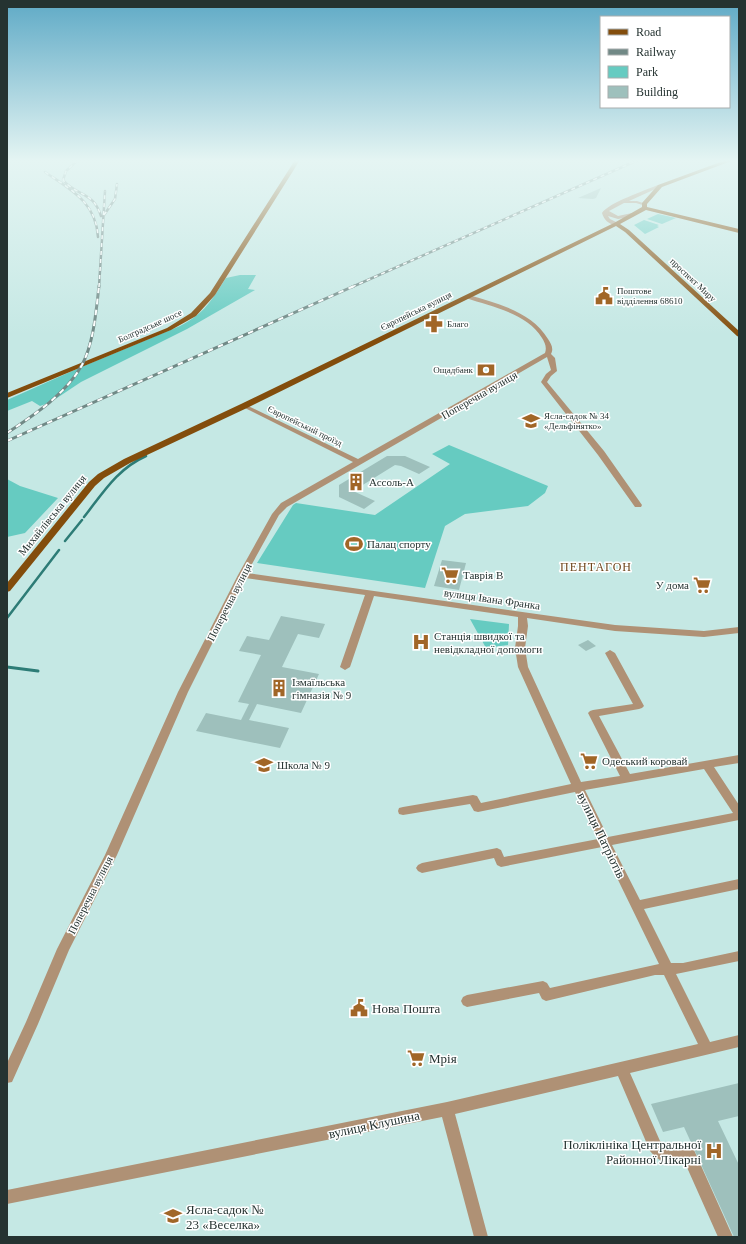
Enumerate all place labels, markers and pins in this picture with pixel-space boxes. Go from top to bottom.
public building icon: Поштове відділення 68610 [594,286,614,306]
place label: Поштове відділення 68610 [617,286,683,306]
pharmacy icon: Благо [424,314,444,334]
place label: Благо [447,319,469,329]
bank icon: Ощадбанк [476,360,496,380]
place label: Ощадбанк [433,365,474,375]
school or university icon: Ясла-садок № 34 «Дельфінятко» [521,411,541,431]
place label: Ясла-садок № 34 «Дельфінятко» [544,411,610,431]
building icon: Ассоль-А [346,472,366,492]
place label: Ассоль-А [369,476,414,488]
sports icon: Палац спорту [344,534,364,554]
place label: Палац спорту [367,538,431,550]
supermarket icon: Таврія В [440,565,460,585]
place label: Таврія В [463,569,503,581]
supermarket icon: У дома [692,575,712,595]
place label: У дома [656,579,689,591]
place label: Станція швидкої та невідкладної допомоги [434,630,542,655]
hospital icon: Станція швидкої та невідкладної допомоги [411,632,431,652]
place label: Ізмаїльська гімназія № 9 [292,676,352,701]
building icon: Ізмаїльська гімназія № 9 [269,678,289,698]
supermarket icon: Одеський коровай [579,751,599,771]
school or university icon: Школа № 9 [254,755,274,775]
place label: Одеський коровай [602,755,688,767]
place label: Школа № 9 [277,759,331,771]
public building icon: Нова Пошта [349,998,369,1018]
place label: Нова Пошта [372,1001,441,1016]
supermarket icon: Мрія [406,1048,426,1068]
place label: Мрія [429,1051,457,1066]
place label: Поліклініка Центральної Районної Лікарні [563,1137,701,1167]
hospital icon: Поліклініка Центральної Районної Лікарні [704,1141,724,1161]
place label: Ясла-садок № 23 «Веселка» [186,1202,264,1232]
school or university icon: Ясла-садок № 23 «Веселка» [163,1206,183,1226]

